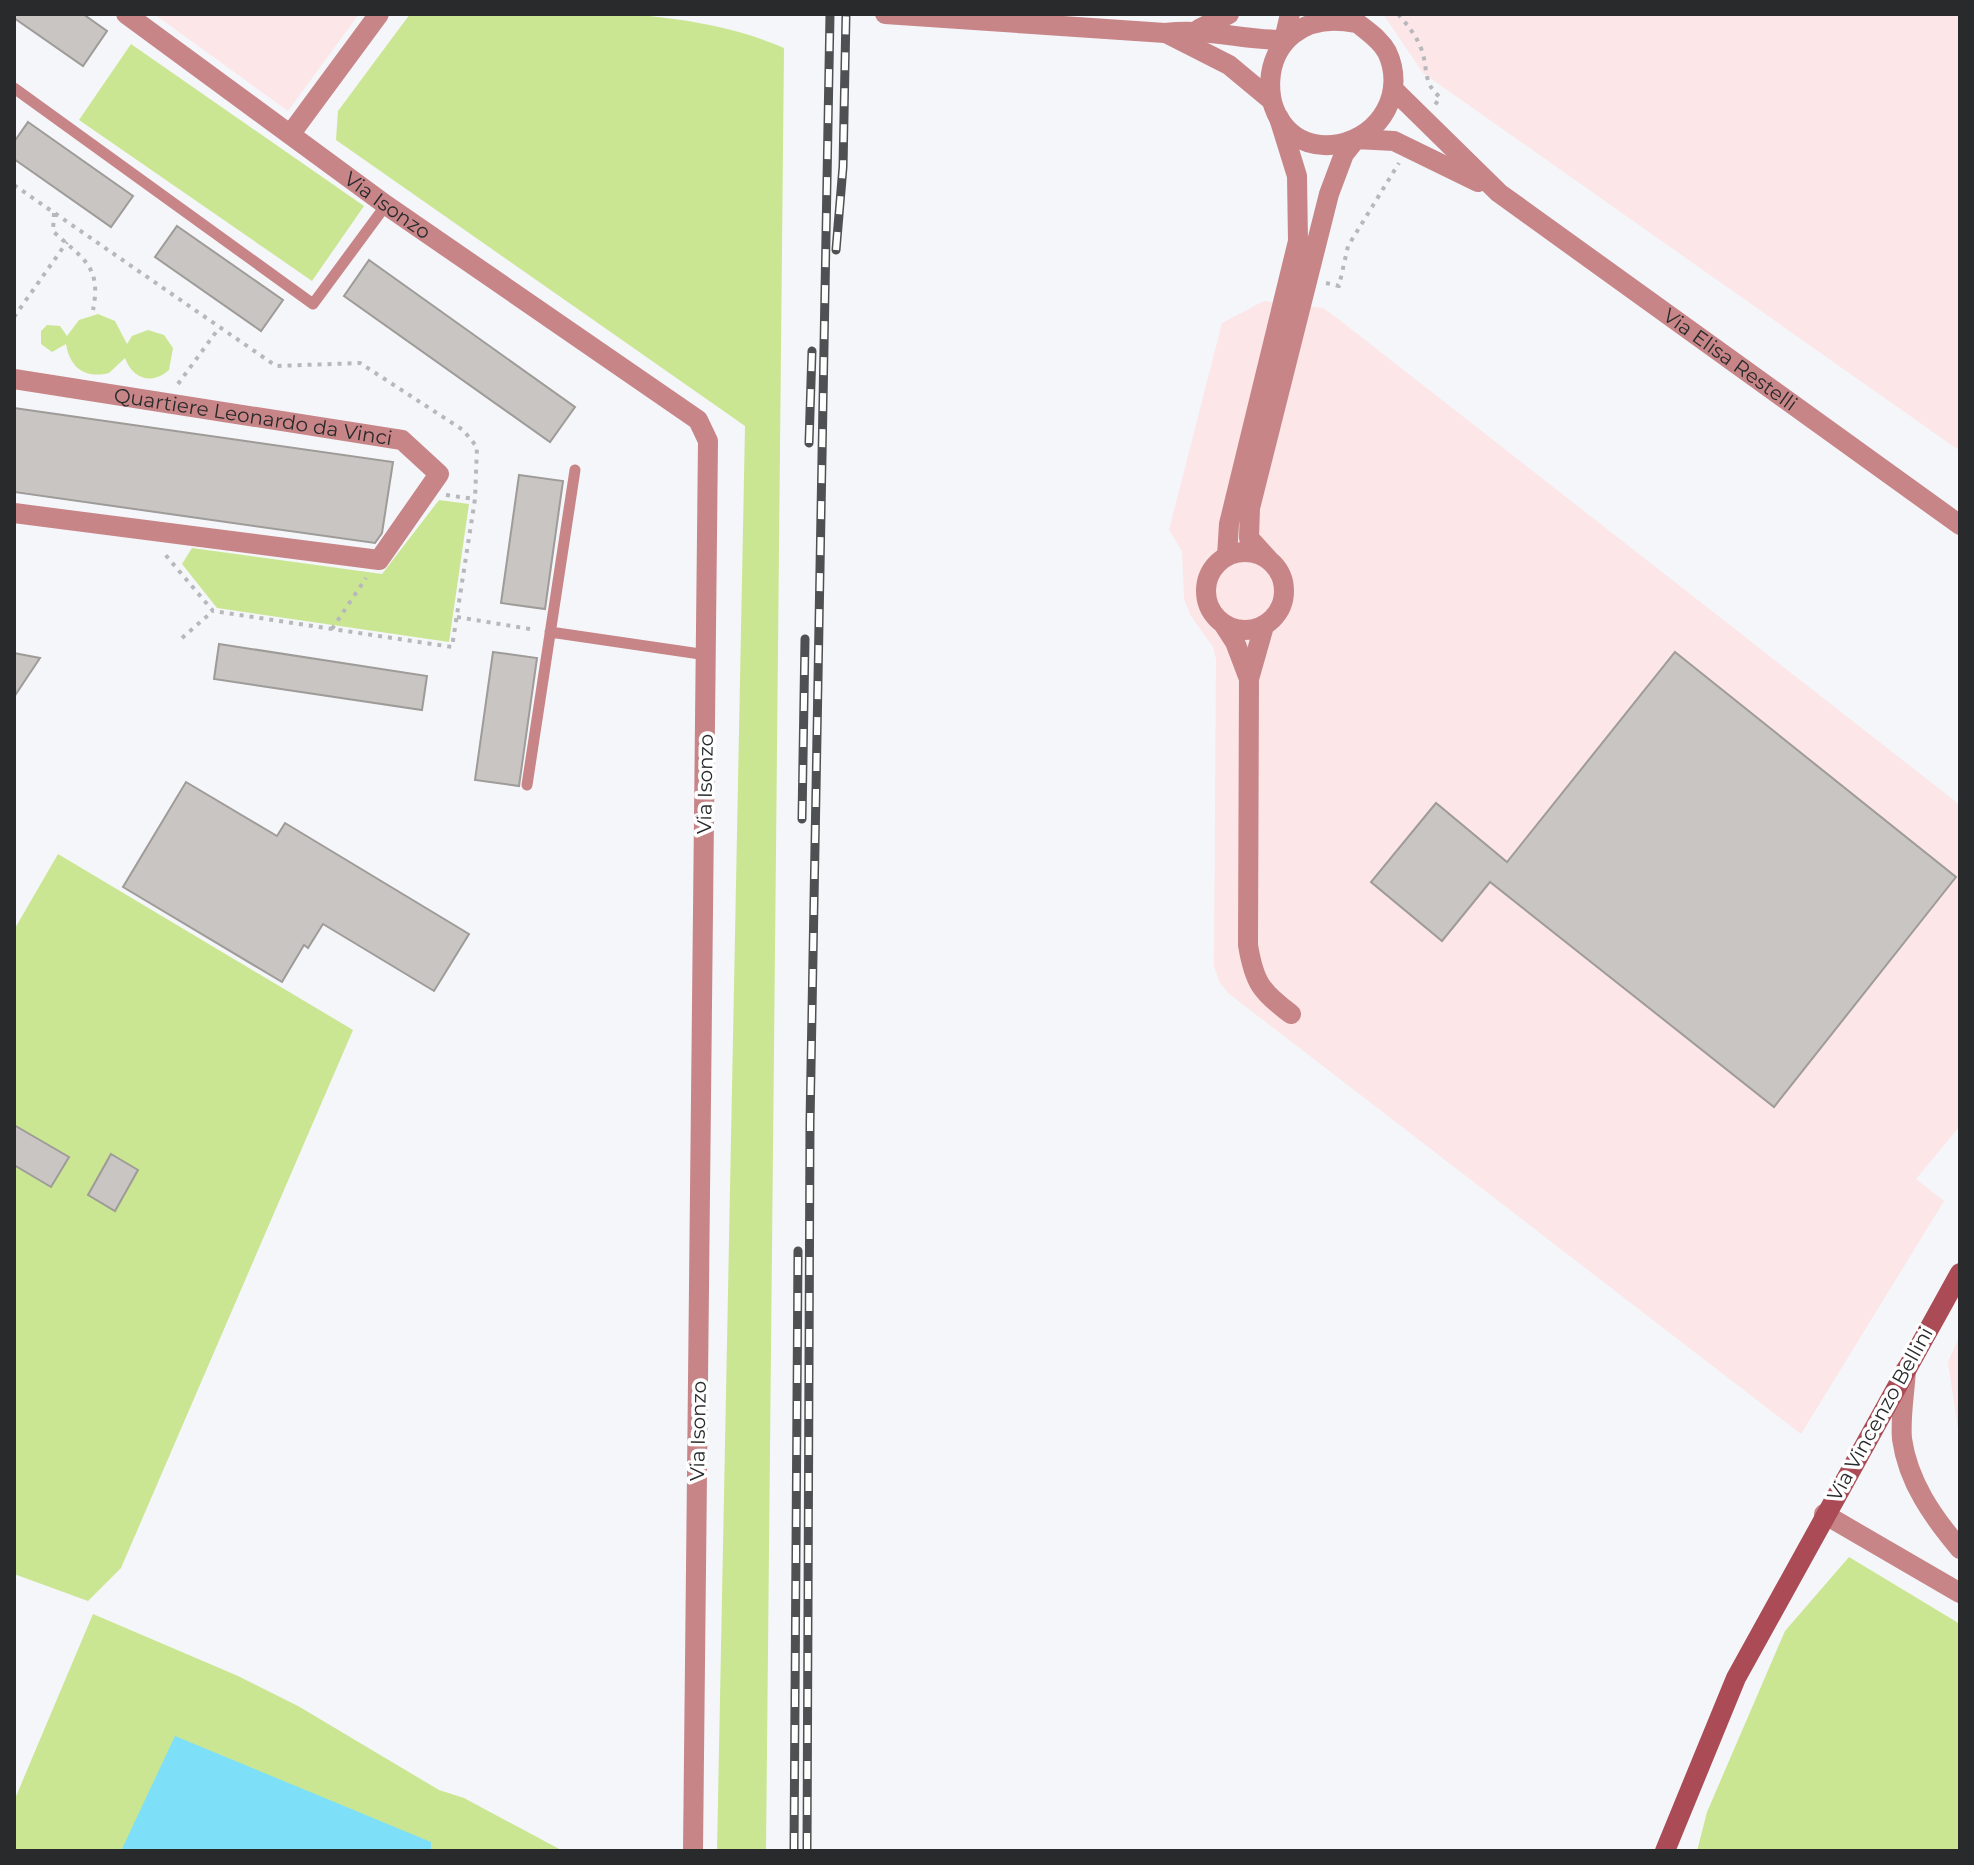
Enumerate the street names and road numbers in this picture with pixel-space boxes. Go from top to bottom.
street label: Via Isonzo [339,166,435,244]
street label: Via Elisa Restelli [1659,303,1802,416]
street label: Quartiere Leonardo da Vinci [112,383,394,450]
street label: Via Isonzo [692,734,718,834]
street label: Via Vincenzo Bellini [1822,1323,1938,1505]
street label: Via Isonzo [685,1381,711,1481]

